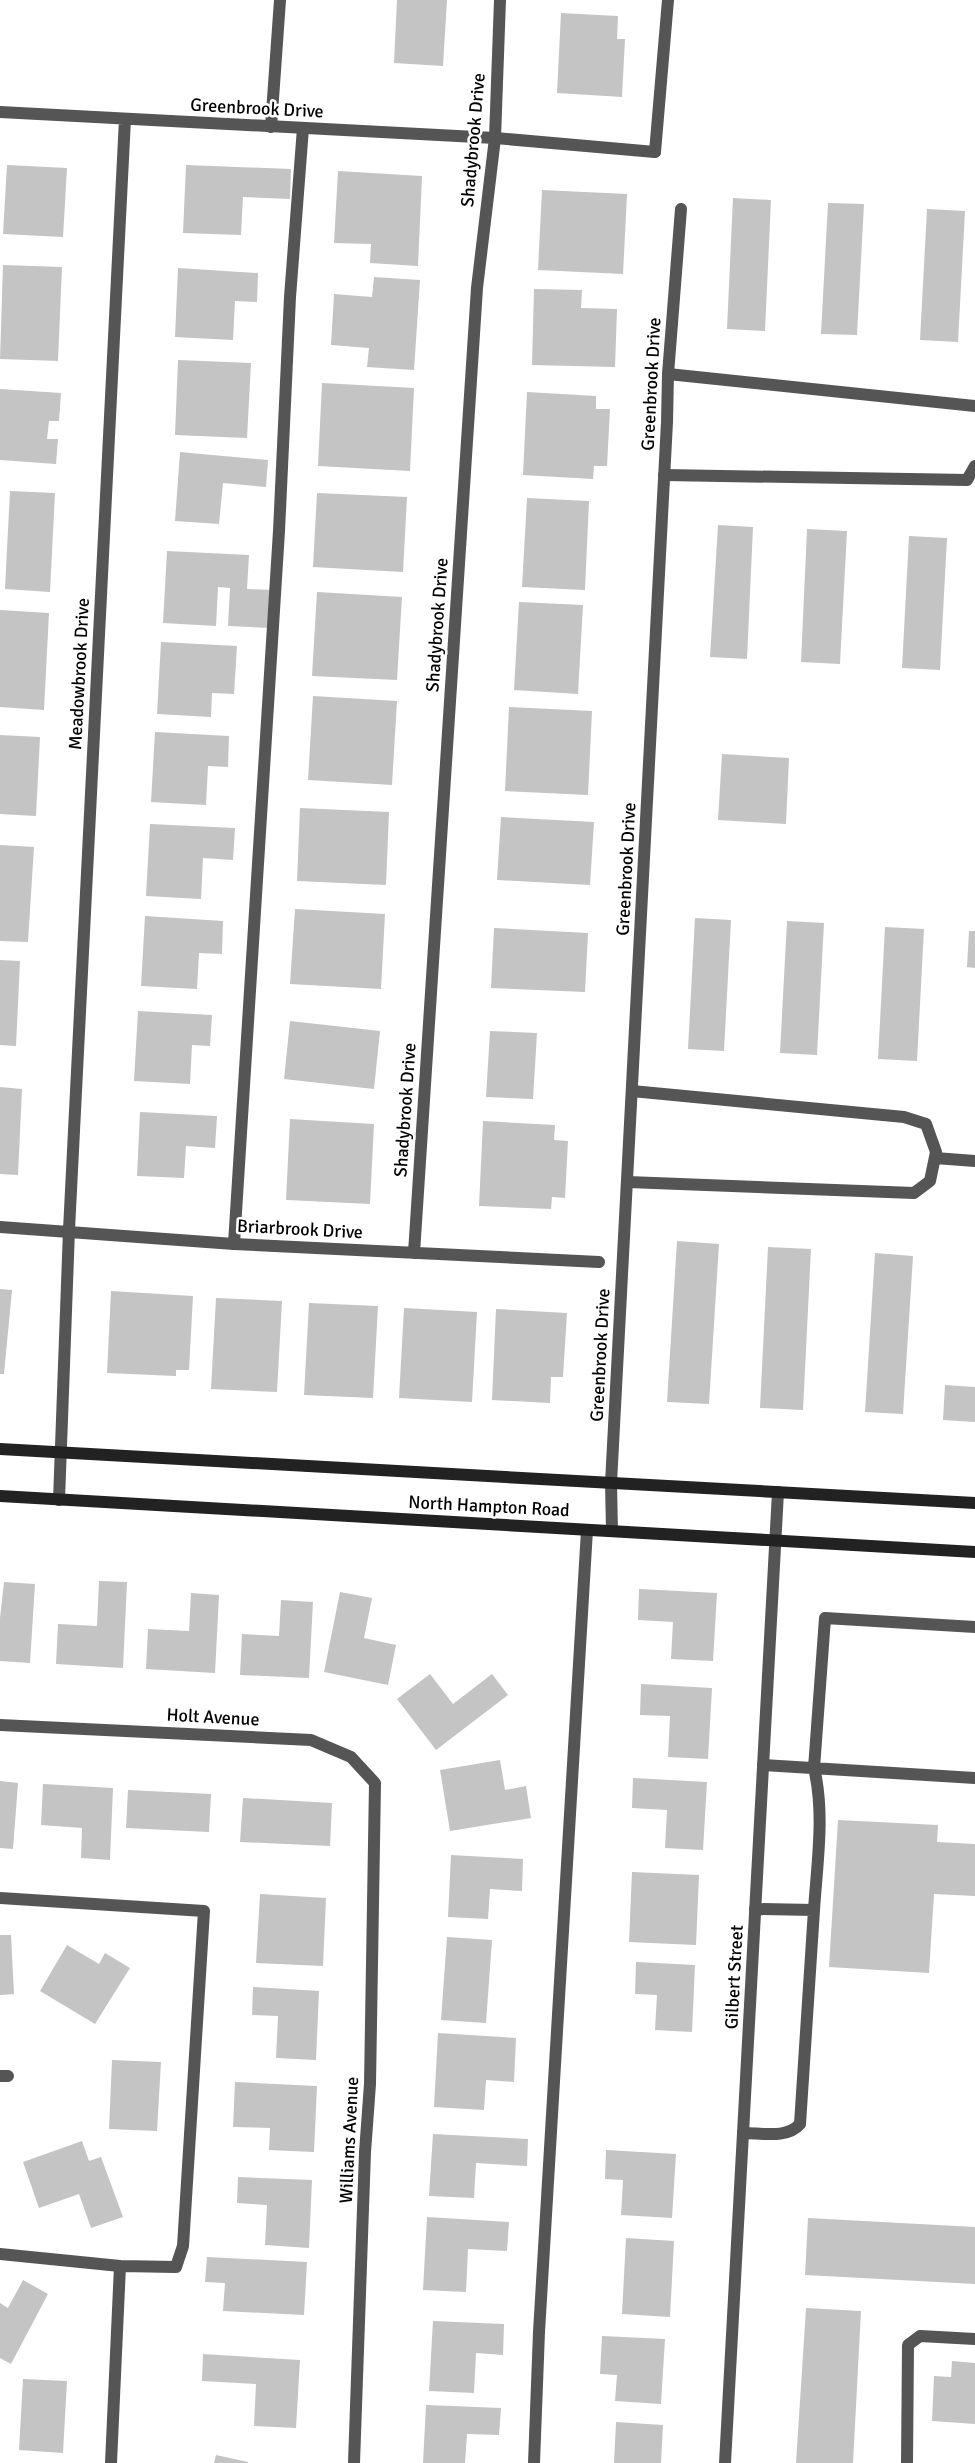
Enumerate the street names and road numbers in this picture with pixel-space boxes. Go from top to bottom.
street label: Shadybrook Drive [456,72,490,208]
street label: Greenbrook Drive [190,94,324,122]
street label: Greenbrook Drive [637,317,665,451]
street label: Shadybrook Drive [421,557,453,693]
street label: Meadowbrook Drive [64,597,94,751]
street label: Greenbrook Drive [612,802,640,936]
street label: Shadybrook Drive [389,1042,421,1178]
street label: Briarbrook Drive [237,1215,363,1243]
street label: Greenbrook Drive [586,1288,614,1422]
street label: North Hampton Road [408,1491,570,1521]
street label: Holt Avenue [166,1704,260,1730]
street label: Gilbert Street [720,1924,748,2030]
street label: Williams Avenue [335,2076,363,2204]

